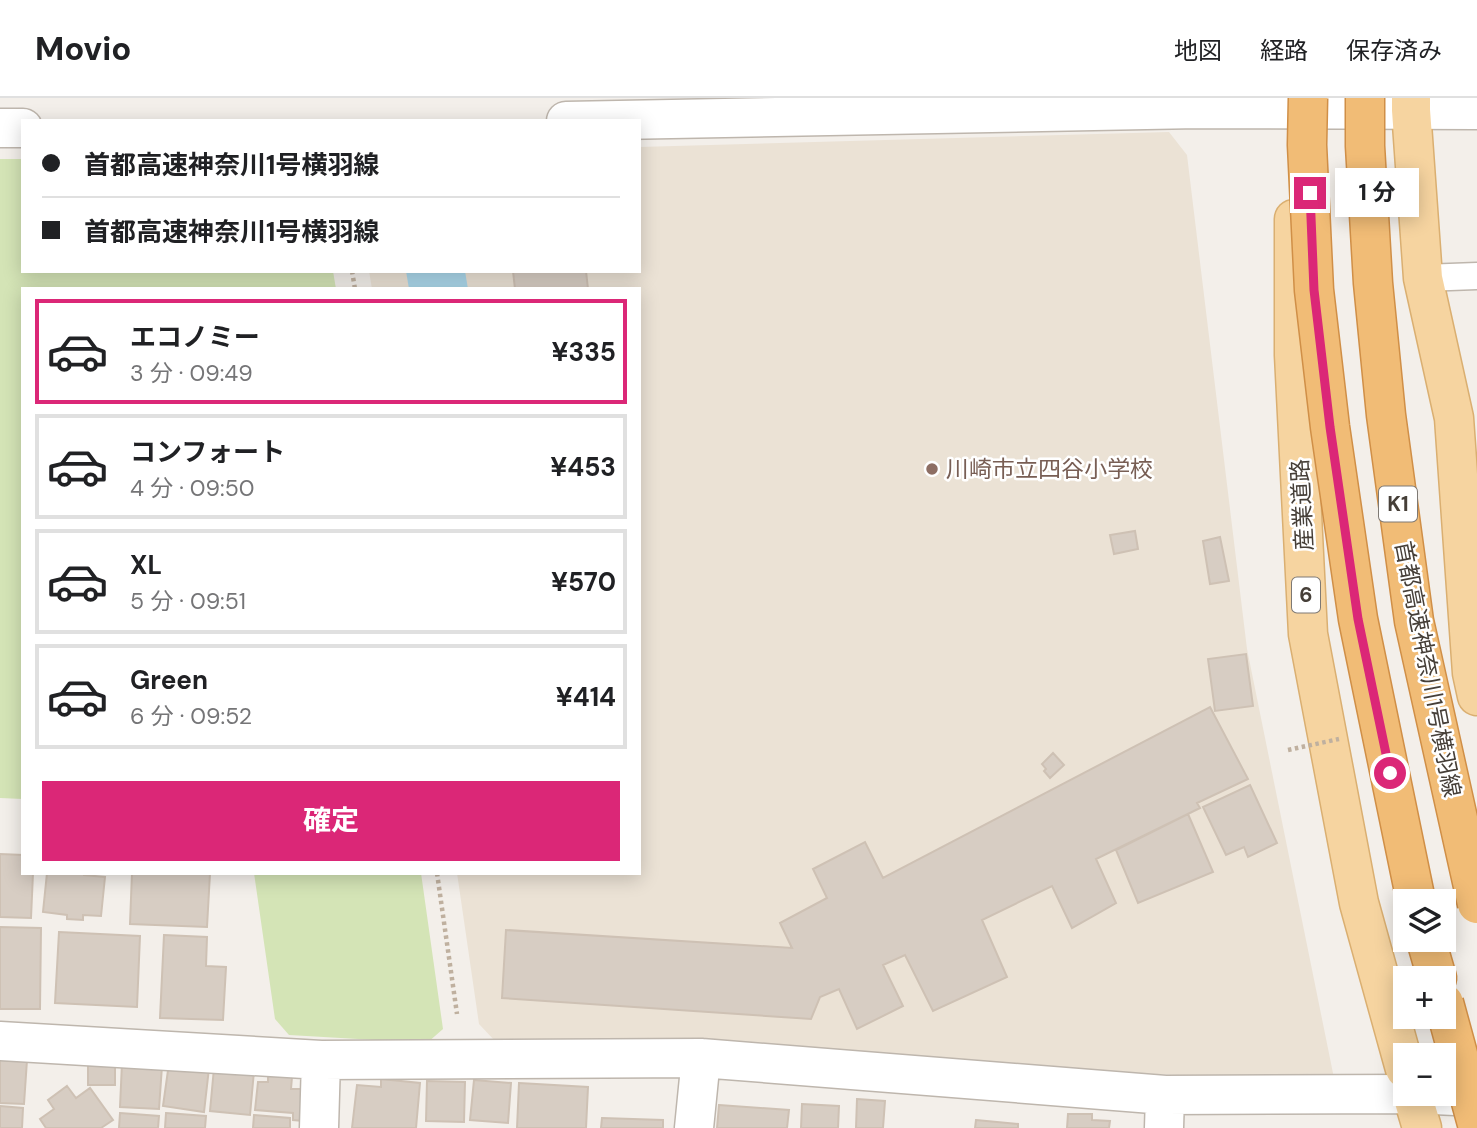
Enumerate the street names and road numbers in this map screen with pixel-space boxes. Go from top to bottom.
street label: 産業道路 [1285,458,1319,552]
road number: K1 [1379,486,1417,522]
street label: 首都高速神奈川1号横羽線 [1388,538,1468,800]
road number: 6 [1292,578,1320,612]

